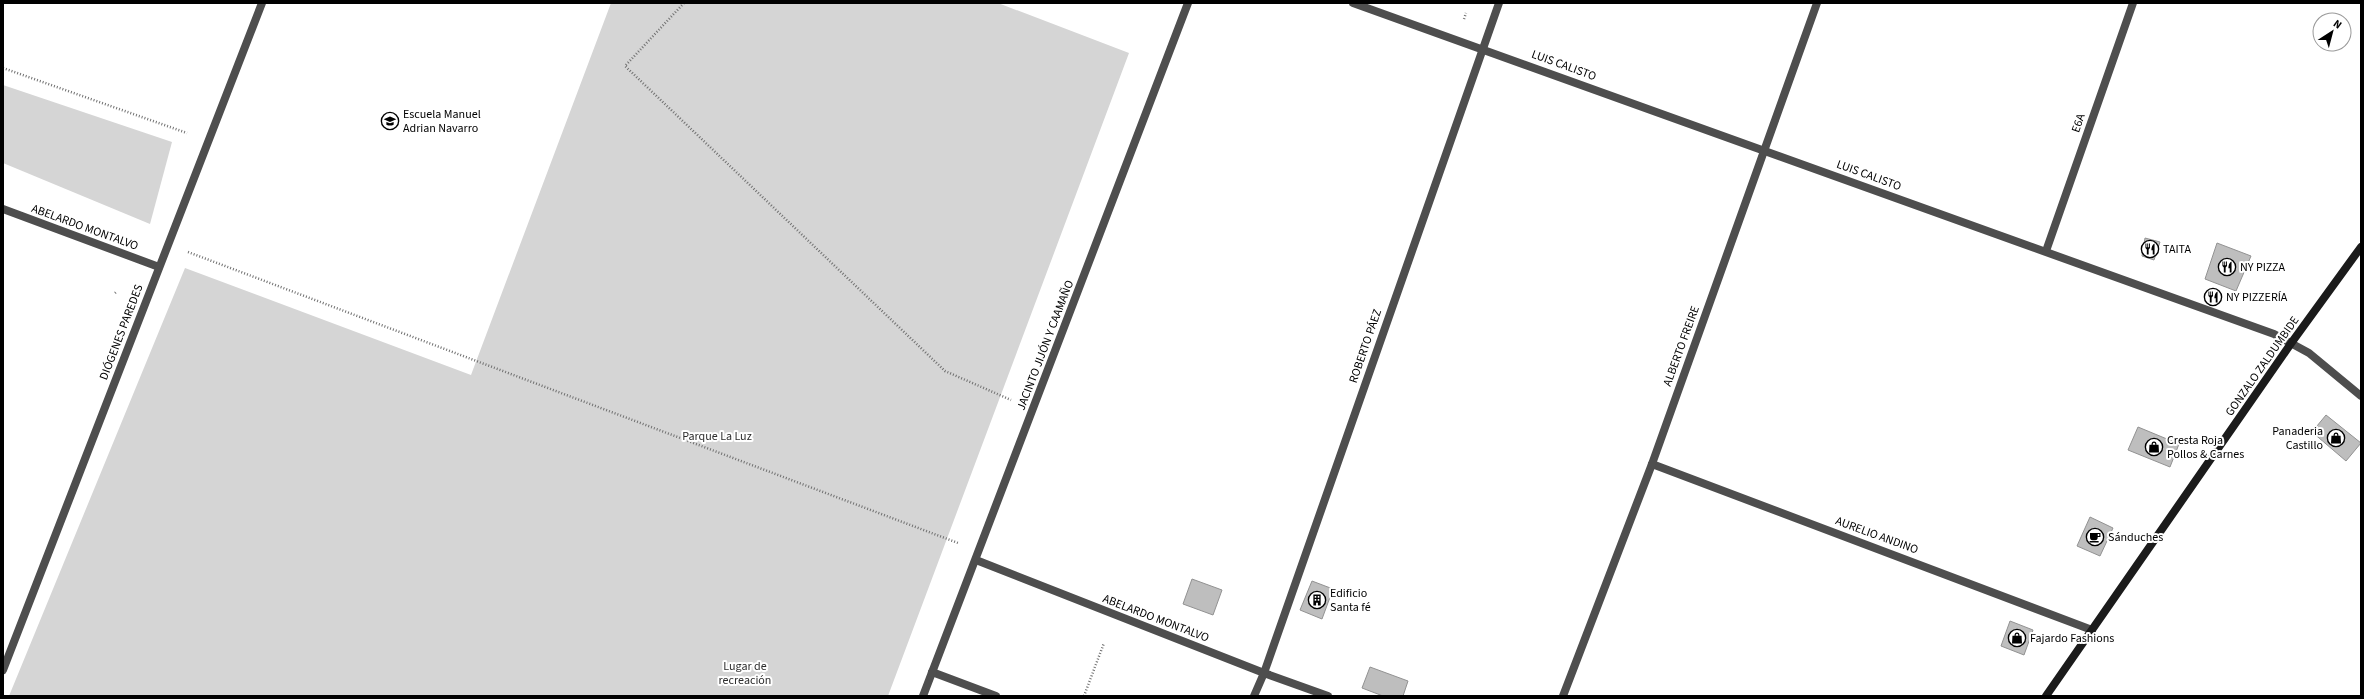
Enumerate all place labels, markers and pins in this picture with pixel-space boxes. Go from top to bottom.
place label: Escuela Manuel Adrian Navarro [403,106,481,137]
school or university icon: Escuela Manuel Adrian Navarro [380,111,400,131]
restaurant icon: TAITA [2140,239,2160,259]
place label: TAITA [2163,241,2192,258]
restaurant icon: NY PIZZA [2217,257,2237,277]
place label: NY PIZZA [2240,259,2285,276]
restaurant icon: NY PIZZERÍA [2203,287,2223,307]
place label: NY PIZZERÍA [2226,289,2288,306]
place label: Panaderia Castillo [2272,423,2323,454]
shop icon: Panaderia Castillo [2326,428,2346,448]
place label: Cresta Roja Pollos & Carnes [2167,432,2244,463]
shop icon: Cresta Roja Pollos & Carnes [2144,437,2164,457]
cafe icon: Sánduches [2085,527,2105,547]
place label: Sánduches [2108,529,2163,546]
place label: Edificio Santa fé [1330,585,1371,616]
building icon: Edificio Santa fé [1307,590,1327,610]
shop icon: Fajardo Fashions [2007,628,2027,648]
place label: Fajardo Fashions [2030,630,2114,647]

